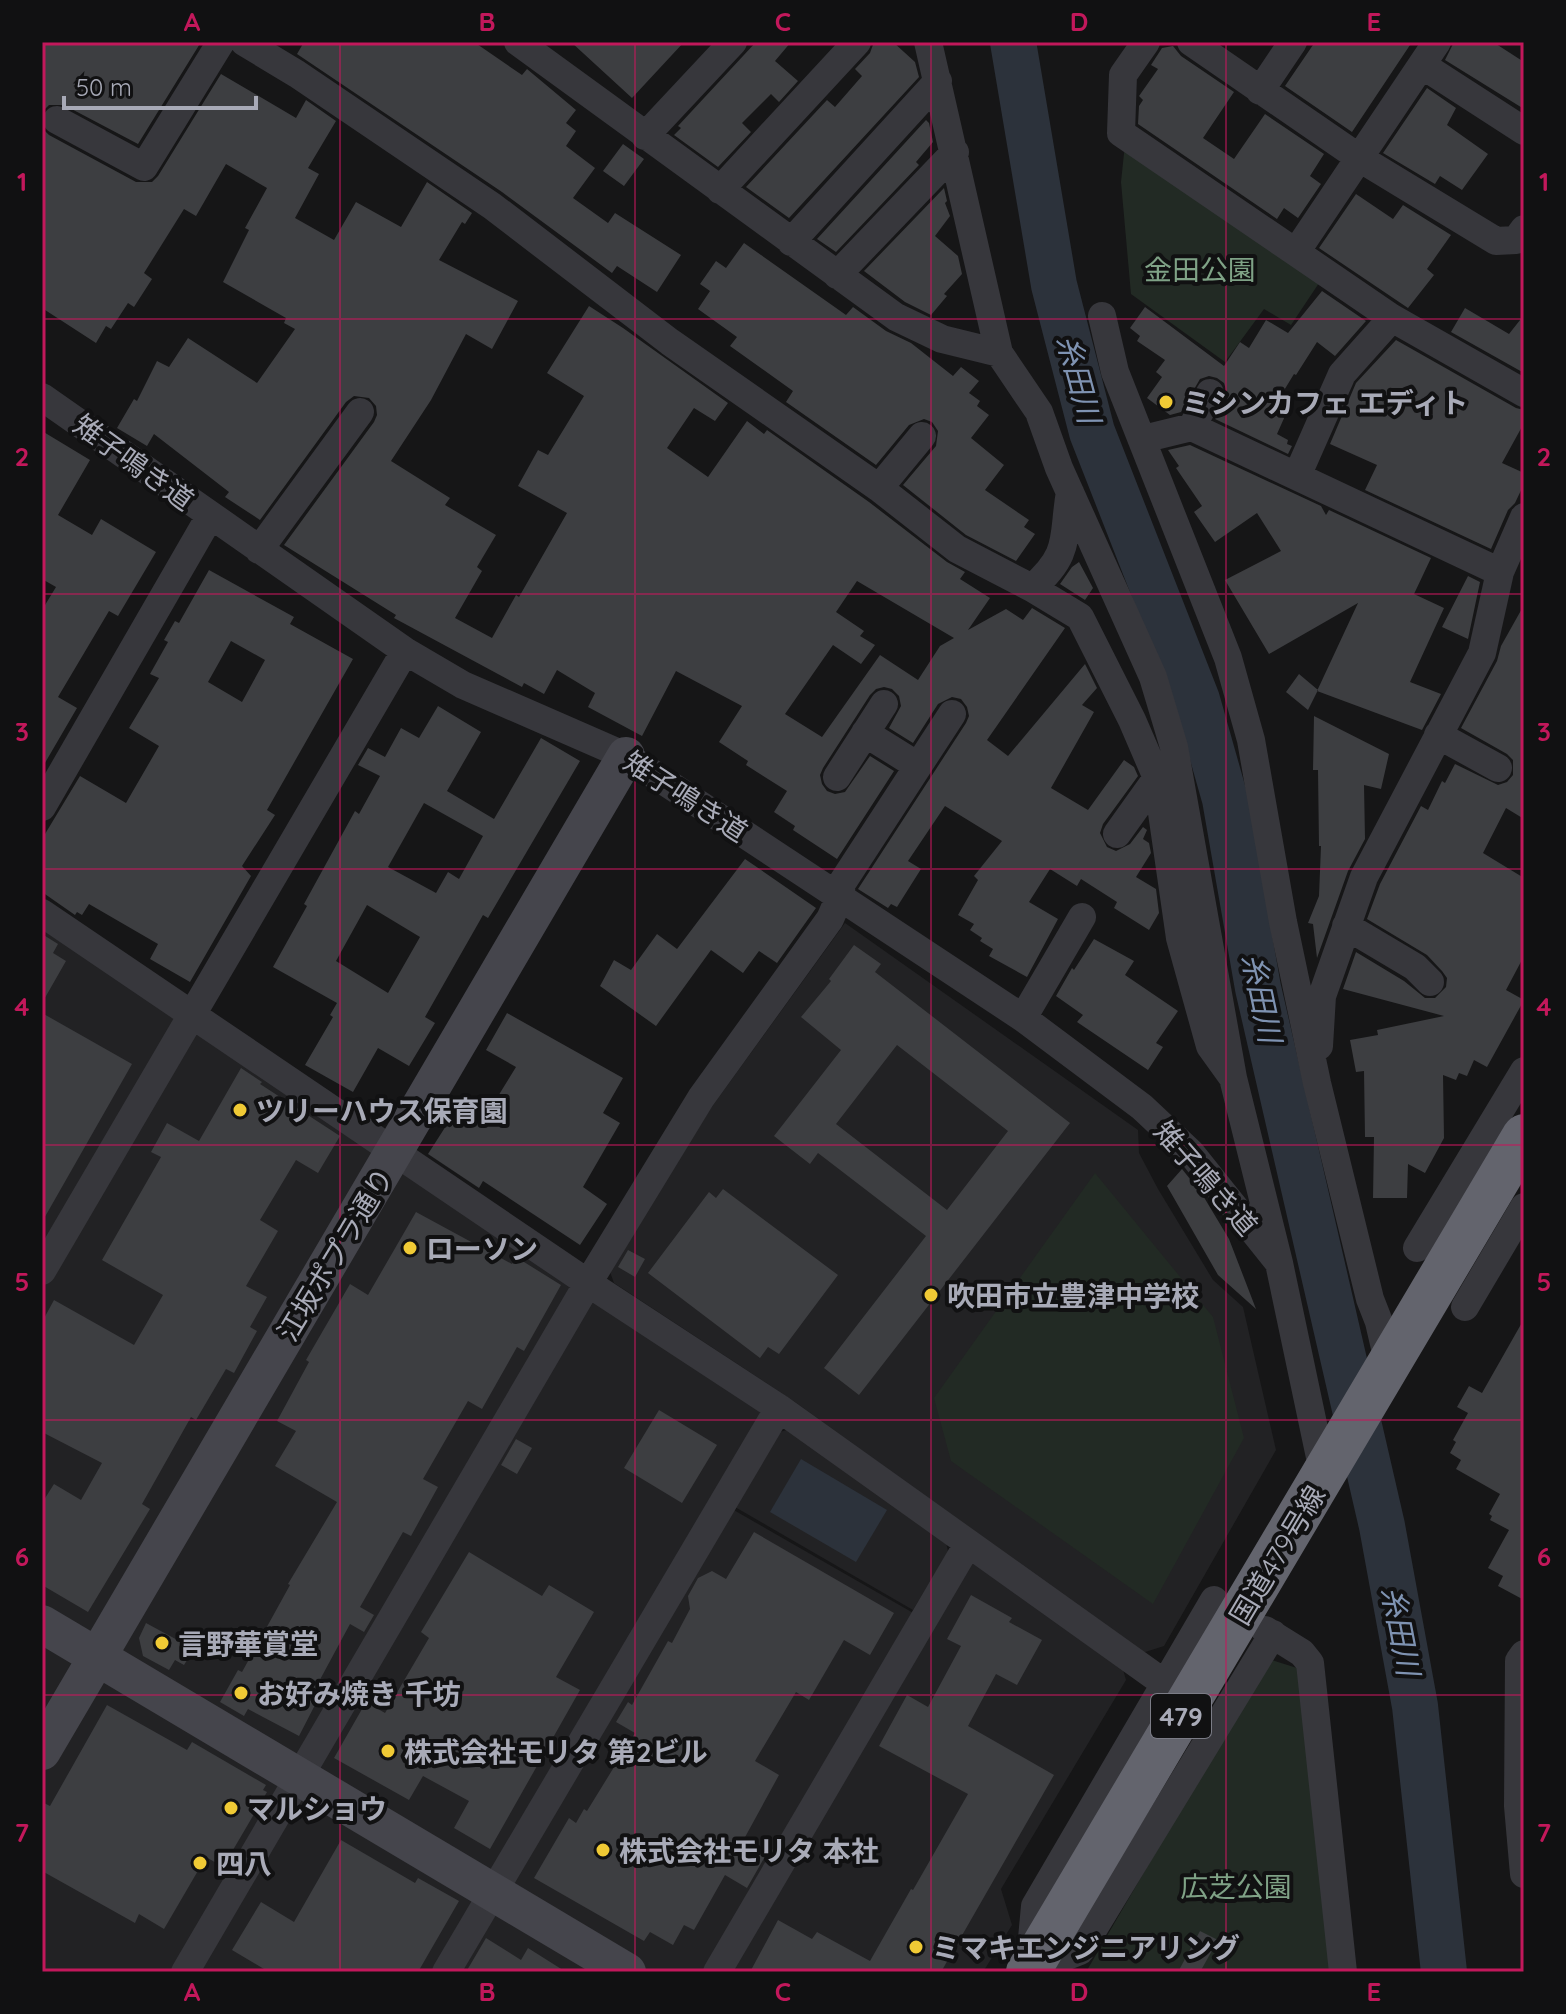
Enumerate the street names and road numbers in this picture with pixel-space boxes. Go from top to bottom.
street label: 雉子鳴き道 [67,407,201,517]
street label: 雉子鳴き道 [618,743,754,849]
street label: 雉子鳴き道 [1147,1114,1265,1242]
street label: 江坂ポプラ通り [270,1161,400,1347]
street label: 国道479号線 [1222,1479,1332,1631]
road number: 479 [1151,1694,1211,1738]

